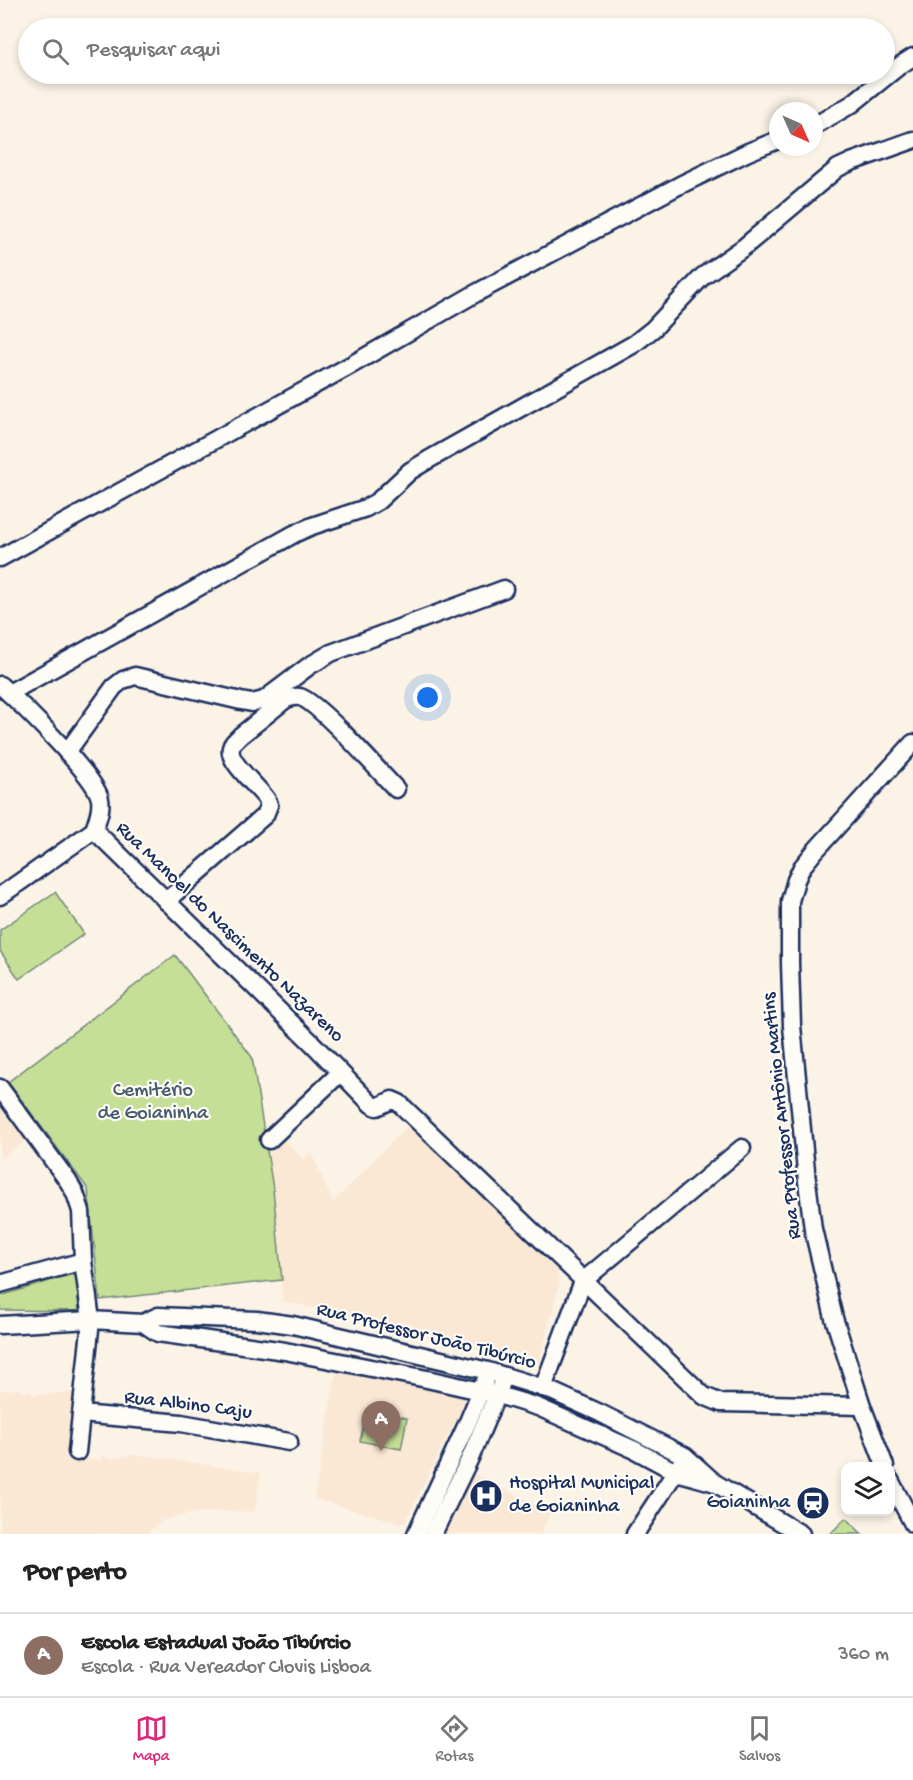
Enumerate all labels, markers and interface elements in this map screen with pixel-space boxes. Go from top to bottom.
search box [18,18,895,84]
icon: search [39,35,72,68]
text: Pesquisar aqui [87,38,221,64]
north arrow [769,102,823,156]
your location [413,683,442,712]
street label: Rua Manoel do Nascimento Nazareno [110,818,348,1048]
street label: Rua Professor Antônio Martins [759,991,807,1240]
park label: Cemitério de Goianinha [98,1080,209,1126]
street label: Rua Professor João Tibúrcio [314,1299,538,1375]
street label: Rua Albino Caju [123,1387,254,1425]
pin: A [362,1402,400,1451]
map controls [841,1462,895,1516]
button: layers [841,1462,895,1516]
place label: Hospital Municipal de Goianinha [509,1473,654,1519]
hospital icon: Hospital Municipal de Goianinha [468,1478,504,1514]
station icon: Goianinha [795,1485,831,1521]
place label: Goianinha [706,1492,791,1515]
text: Por perto [24,1558,127,1589]
text: Escola Estadual João Tibúrcio [81,1631,351,1657]
text: A [38,1644,49,1667]
text: 360 m [838,1644,889,1667]
text: Escola · Rua Vereador Clovis Lisboa [81,1657,371,1680]
tab: Mapa [133,1712,170,1767]
tab: Rotas [435,1712,473,1767]
tab: Salvos [739,1712,780,1767]

